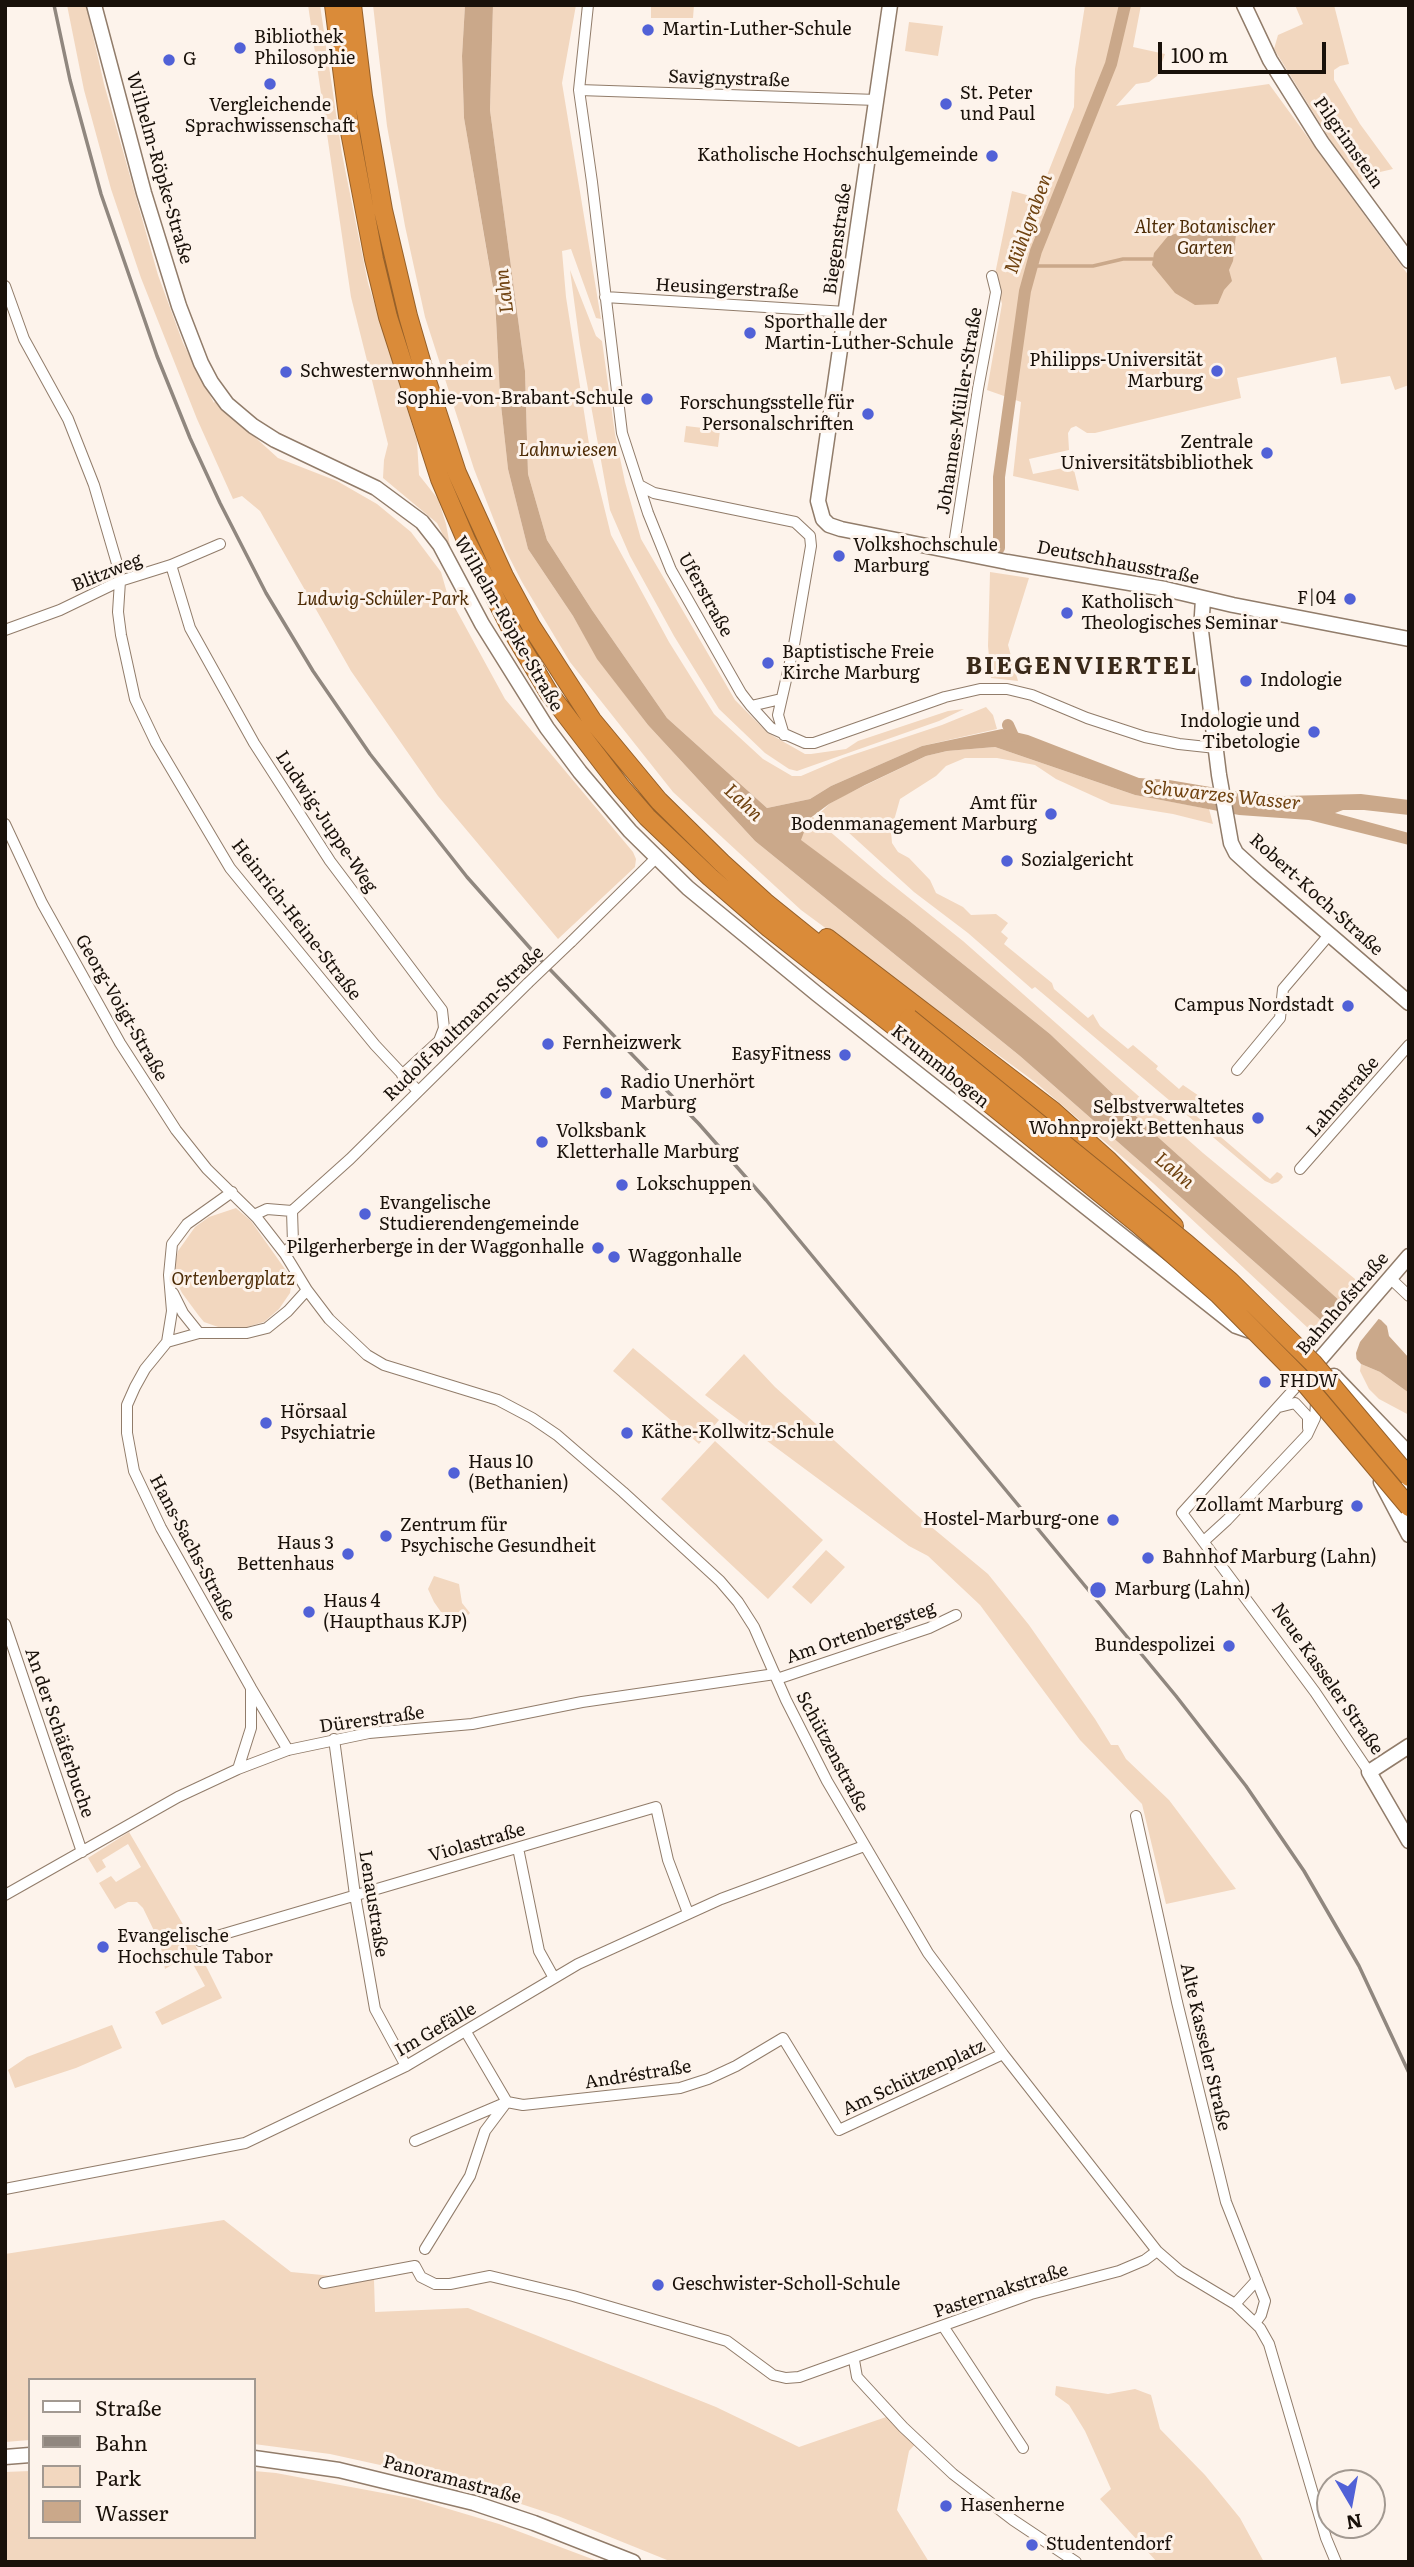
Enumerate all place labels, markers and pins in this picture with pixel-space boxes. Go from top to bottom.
place label: Martin-Luther-Schule [662,19,852,41]
marker: Martin-Luther-Schule [640,22,656,38]
place label: Bibliothek Philosophie [254,27,355,70]
marker: Bibliothek Philosophie [232,40,248,56]
place label: G [183,49,197,71]
marker: G [161,52,177,68]
marker: Vergleichende Sprachwissenschaft [262,76,278,92]
place label: St. Peter und Paul [960,83,1035,126]
place label: Vergleichende Sprachwissenschaft [185,95,355,138]
marker: St. Peter und Paul [938,96,954,112]
place label: Katholische Hochschulgemeinde [697,145,978,167]
marker: Katholische Hochschulgemeinde [984,148,1000,164]
place label: Sporthalle der Martin-Luther-Schule [764,312,954,354]
marker: Sporthalle der Martin-Luther-Schule [742,325,758,341]
place label: Philipps-Universität Marburg [1029,350,1203,392]
place label: Schwesternwohnheim [300,361,493,383]
marker: Philipps-Universität Marburg [1209,363,1225,379]
marker: Schwesternwohnheim [278,364,294,380]
place label: Sophie-von-Brabant-Schule [397,388,633,410]
marker: Sophie-von-Brabant-Schule [639,391,655,407]
place label: Forschungsstelle für Personalschriften [679,393,854,436]
marker: Forschungsstelle für Personalschriften [860,406,876,422]
place label: Zentrale Universitätsbibliothek [1060,432,1253,474]
marker: Zentrale Universitätsbibliothek [1259,445,1275,461]
place label: Volkshochschule Marburg [853,535,998,578]
marker: Volkshochschule Marburg [831,548,847,564]
place label: F|04 [1297,588,1336,610]
marker: F|04 [1342,591,1358,607]
place label: Katholisch Theologisches Seminar [1081,592,1278,634]
marker: Katholisch Theologisches Seminar [1059,605,1075,621]
place label: Baptistische Freie Kirche Marburg [782,642,934,684]
marker: Baptistische Freie Kirche Marburg [760,655,776,671]
place label: Indologie [1260,670,1342,692]
marker: Indologie [1238,673,1254,689]
place label: Indologie und Tibetologie [1180,711,1300,754]
marker: Indologie und Tibetologie [1306,724,1322,740]
place label: Amt für Bodenmanagement Marburg [790,793,1037,836]
marker: Amt für Bodenmanagement Marburg [1043,806,1059,822]
place label: Sozialgericht [1021,850,1134,872]
marker: Sozialgericht [999,853,1015,869]
place label: Campus Nordstadt [1174,995,1334,1017]
marker: Campus Nordstadt [1340,998,1356,1014]
place label: Fernheizwerk [562,1033,681,1055]
marker: Fernheizwerk [540,1036,556,1052]
place label: EasyFitness [731,1044,831,1066]
marker: EasyFitness [837,1047,853,1063]
place label: Radio Unerhört Marburg [620,1072,755,1114]
marker: Radio Unerhört Marburg [598,1085,614,1101]
place label: Selbstverwaltetes Wohnprojekt Bettenhaus [1029,1097,1244,1140]
marker: Selbstverwaltetes Wohnprojekt Bettenhaus [1250,1110,1266,1126]
place label: Volksbank Kletterhalle Marburg [556,1121,739,1164]
marker: Volksbank Kletterhalle Marburg [534,1134,550,1150]
place label: Lokschuppen [636,1174,752,1196]
marker: Lokschuppen [614,1177,630,1193]
place label: Evangelische Studierendengemeinde [379,1193,579,1236]
marker: Evangelische Studierendengemeinde [357,1206,373,1222]
place label: Pilgerherberge in der Waggonhalle [286,1237,584,1259]
marker: Pilgerherberge in der Waggonhalle [590,1240,606,1256]
place label: Waggonhalle [628,1246,742,1268]
marker: Waggonhalle [606,1249,622,1265]
place label: FHDW [1279,1371,1338,1393]
marker: FHDW [1257,1374,1273,1390]
place label: Hörsaal Psychiatrie [280,1402,375,1444]
marker: Hörsaal Psychiatrie [258,1415,274,1431]
place label: Käthe-Kollwitz-Schule [641,1422,834,1444]
marker: Käthe-Kollwitz-Schule [619,1425,635,1441]
place label: Haus 10 (Bethanien) [468,1452,569,1494]
marker: Haus 10 (Bethanien) [446,1465,462,1481]
place label: Zollamt Marburg [1195,1495,1343,1517]
marker: Zollamt Marburg [1349,1498,1365,1514]
place label: Hostel-Marburg-one [923,1509,1099,1531]
marker: Hostel-Marburg-one [1105,1512,1121,1528]
place label: Zentrum für Psychische Gesundheit [400,1515,596,1558]
marker: Zentrum für Psychische Gesundheit [378,1528,394,1544]
place label: Haus 3 Bettenhaus [237,1533,334,1576]
marker: Haus 3 Bettenhaus [340,1546,356,1562]
place label: Bahnhof Marburg (Lahn) [1162,1547,1377,1569]
marker: Bahnhof Marburg (Lahn) [1140,1550,1156,1566]
place label: Marburg (Lahn) [1114,1579,1251,1601]
marker: Marburg (Lahn) [1088,1580,1108,1600]
place label: Haus 4 (Haupthaus KJP) [323,1591,468,1634]
marker: Haus 4 (Haupthaus KJP) [301,1604,317,1620]
place label: Bundespolizei [1094,1635,1215,1657]
marker: Bundespolizei [1221,1638,1237,1654]
place label: Evangelische Hochschule Tabor [117,1926,273,1968]
marker: Evangelische Hochschule Tabor [95,1939,111,1955]
place label: Geschwister-Scholl-Schule [672,2274,900,2296]
marker: Geschwister-Scholl-Schule [650,2277,666,2293]
place label: Hasenherne [960,2495,1064,2517]
marker: Hasenherne [938,2498,954,2514]
place label: Studentendorf [1046,2534,1171,2556]
marker: Studentendorf [1024,2537,1040,2553]

